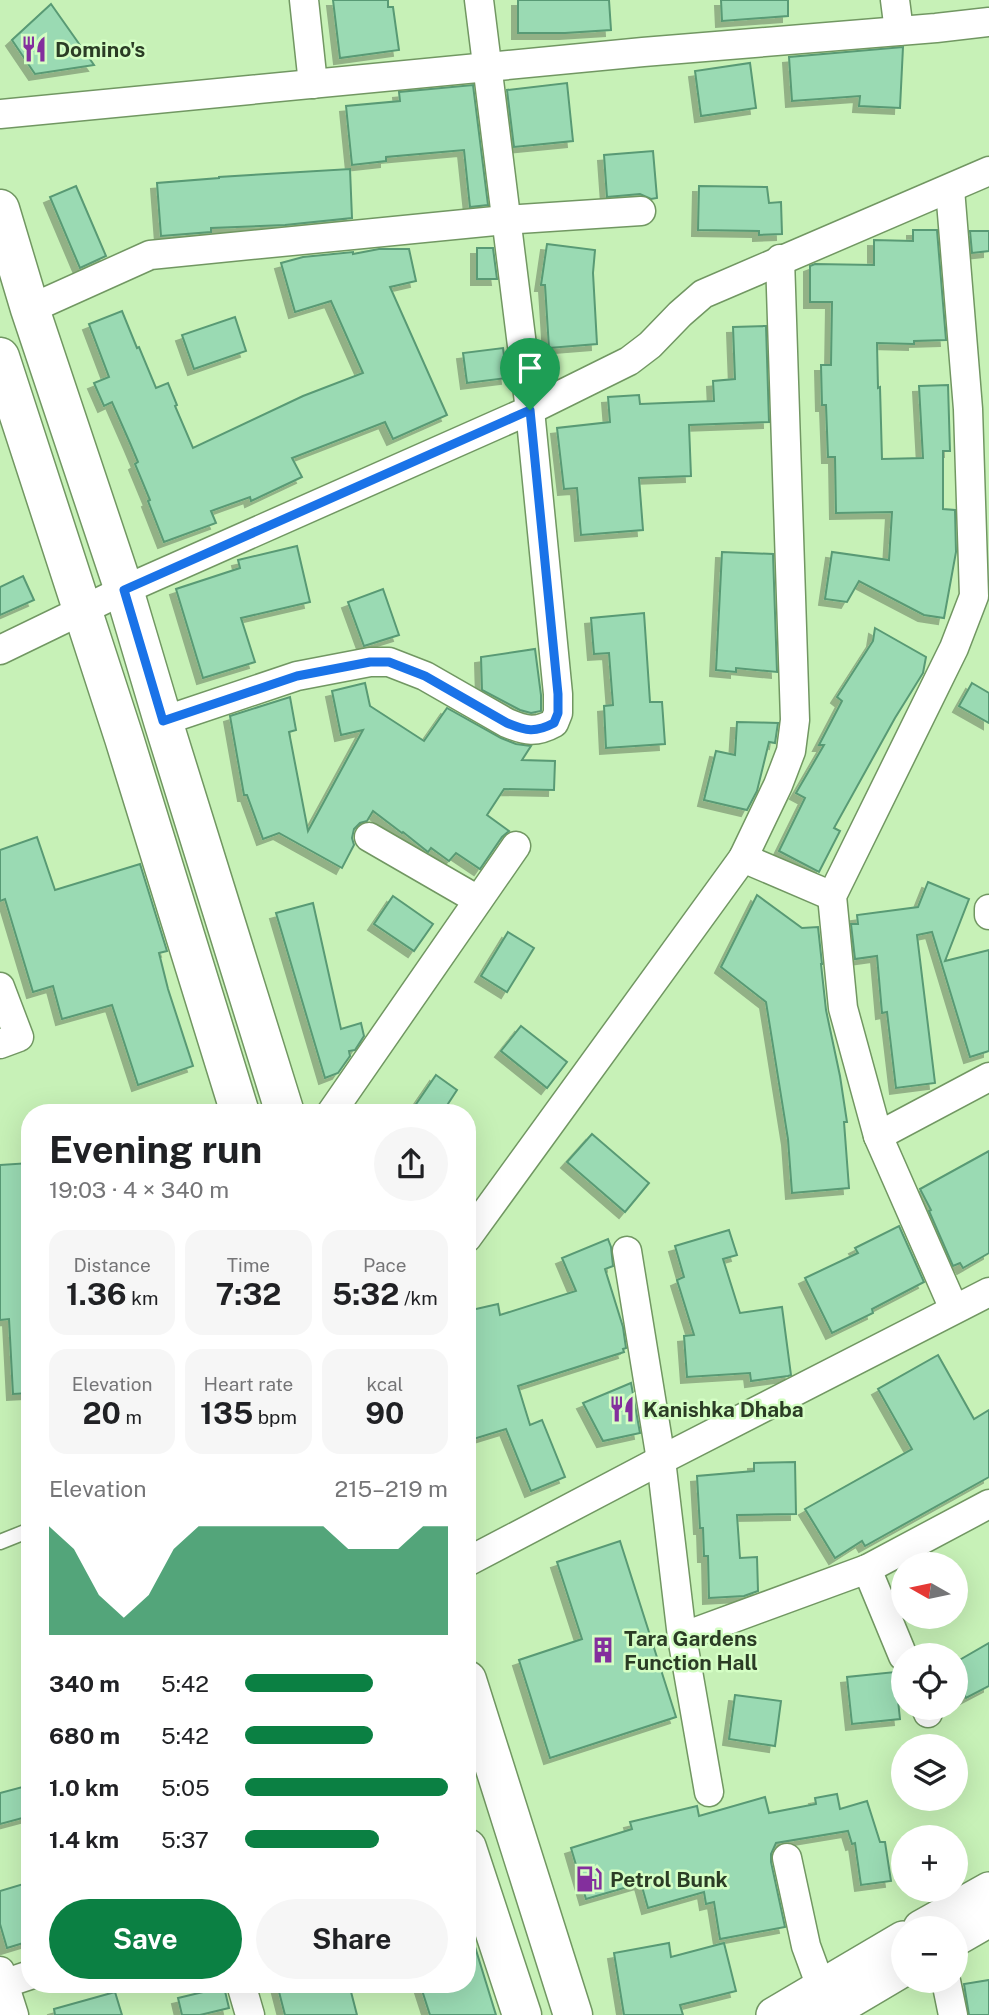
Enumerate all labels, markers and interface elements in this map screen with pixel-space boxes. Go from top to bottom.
restaurant icon: Domino's [19,34,49,64]
place label: Domino's [55,37,145,62]
pin [500,338,560,410]
icon: arrive [511,349,549,387]
text: Evening run [49,1127,262,1172]
button: share [374,1127,448,1201]
text: 19:03 · 4 × 340 m [49,1176,229,1203]
text: Distance [74,1254,151,1276]
text: Time [227,1254,270,1276]
text: Pace [363,1254,407,1276]
text: 1.36 [66,1276,127,1312]
text: 7:32 [216,1276,281,1312]
text: 5:32 [332,1276,399,1312]
text: km [127,1287,158,1309]
text: /km [399,1287,438,1309]
text: Elevation [72,1373,152,1395]
text: Heart rate [204,1373,293,1395]
text: kcal [366,1373,403,1395]
restaurant icon: Kanishka Dhaba [607,1394,637,1424]
text: 20 [82,1395,121,1431]
text: 135 [200,1395,253,1431]
text: 90 [365,1395,404,1431]
place label: Kanishka Dhaba [643,1397,804,1422]
text: m [121,1406,142,1428]
text: bpm [253,1406,297,1428]
text: Elevation [49,1475,147,1502]
text: 215–219 m [335,1475,448,1502]
north arrow [891,1552,968,1629]
map controls [891,1552,968,1993]
place label: Tara Gardens Function Hall [624,1626,758,1675]
building icon: Tara Gardens Function Hall [588,1635,618,1665]
button: locate [891,1643,968,1720]
text: 340 m [49,1670,120,1697]
text: 5:42 [161,1670,209,1697]
text: 680 m [49,1722,120,1749]
text: 5:42 [161,1722,209,1749]
button: layers [891,1734,968,1811]
text: 1.0 km [49,1774,119,1801]
text: 5:05 [161,1774,210,1801]
button: + [891,1825,968,1902]
text: 1.4 km [49,1826,119,1853]
text: 5:37 [161,1826,209,1853]
fuel station icon: Petrol Bunk [574,1864,604,1894]
place label: Petrol Bunk [610,1867,728,1892]
button: Save [49,1899,242,1979]
button: Share [256,1899,448,1979]
button: − [891,1916,968,1993]

